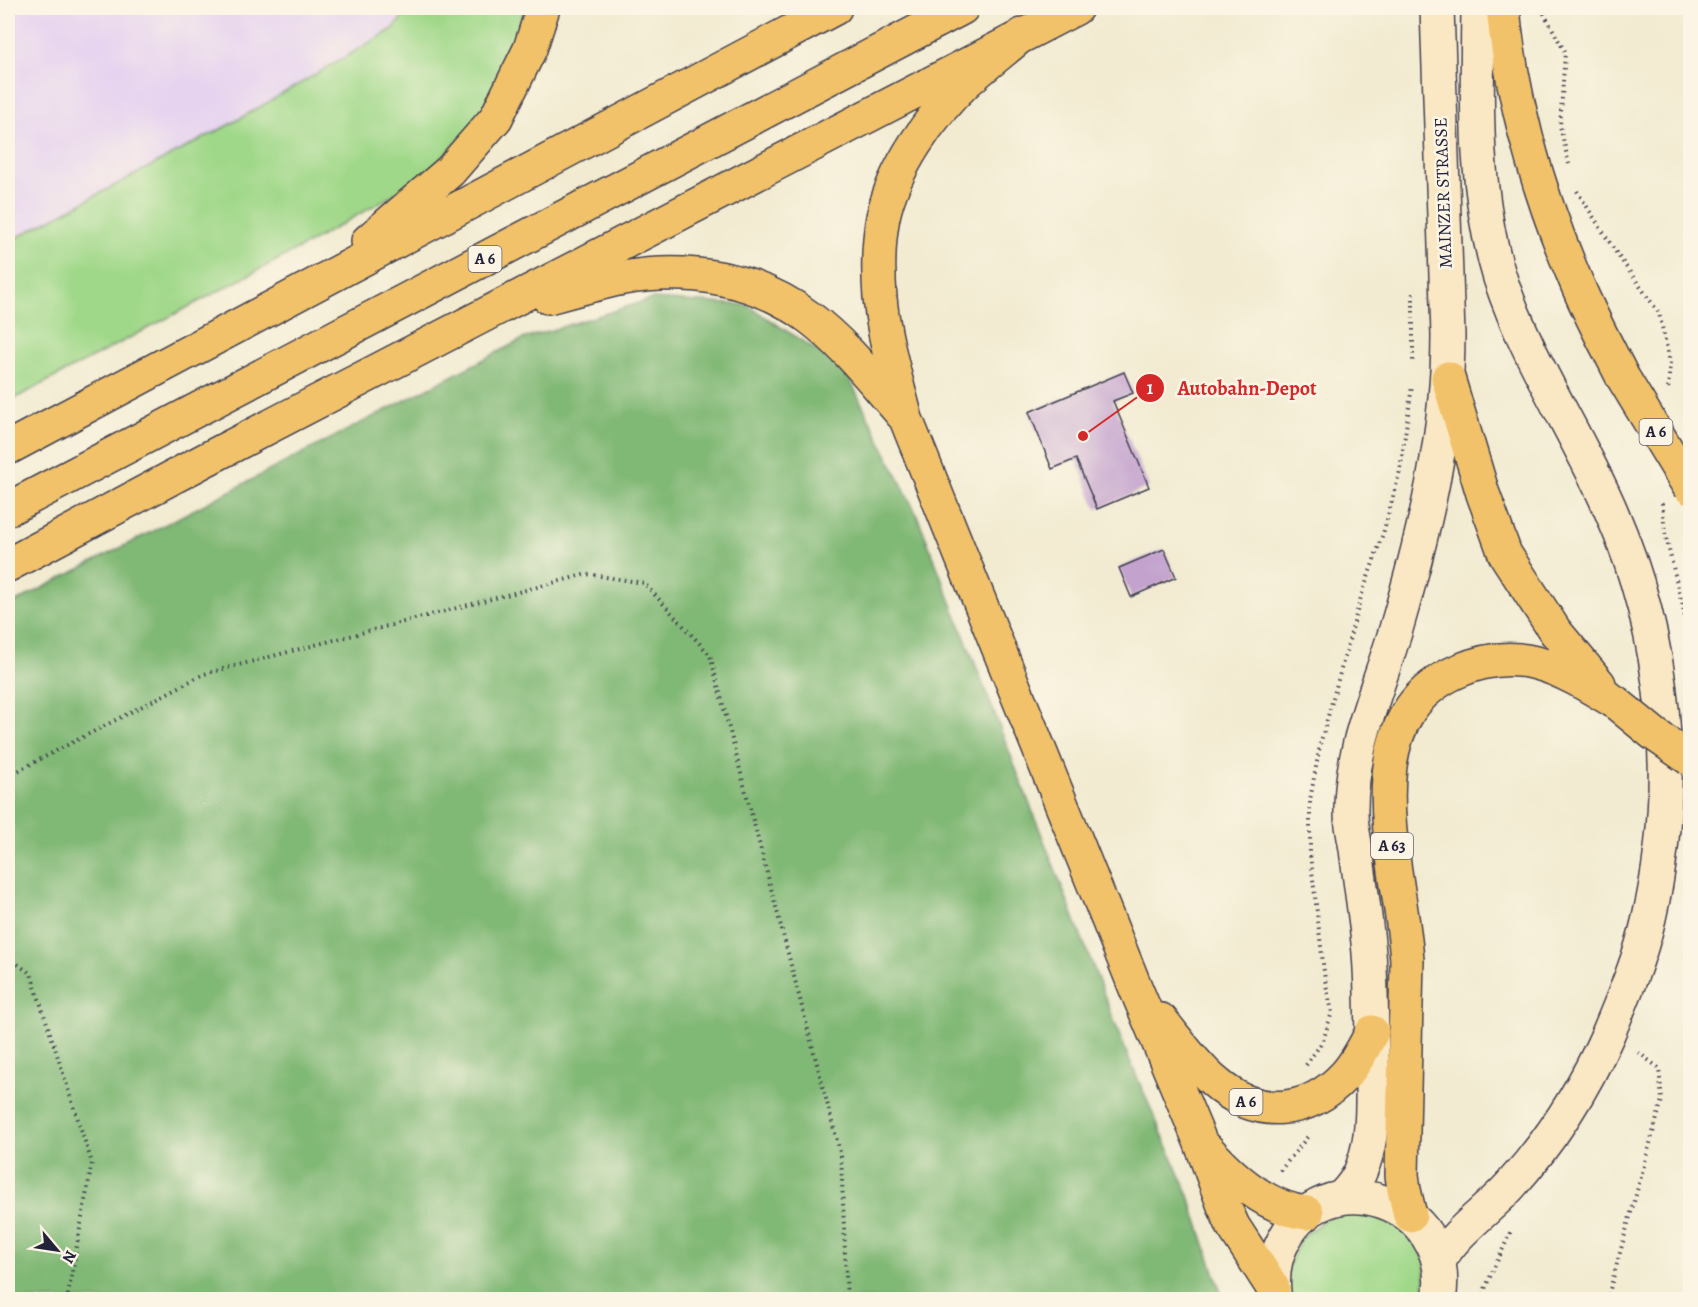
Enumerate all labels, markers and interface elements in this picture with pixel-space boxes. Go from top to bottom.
street label: MAINZER STRASSE [1428,117,1458,269]
road number: A 6 [468,246,502,272]
callout: Autobahn-Depot [1135,369,1328,407]
text: Autobahn-Depot [1176,375,1317,402]
text: 1 [1147,376,1154,400]
road number: A 6 [1640,419,1672,445]
road number: A 63 [1371,833,1413,859]
road number: A 6 [1230,1089,1262,1115]
north arrow [27,1220,87,1280]
text: N [57,1246,82,1268]

